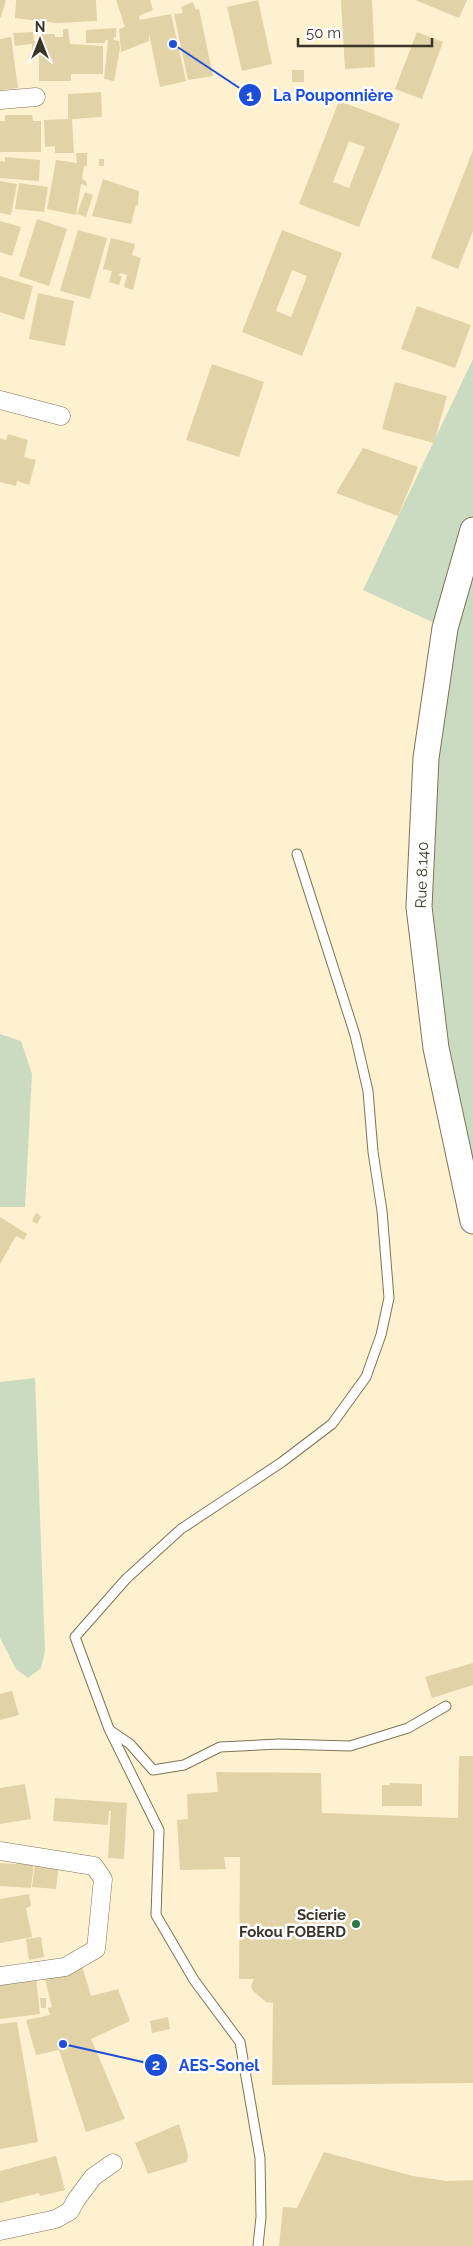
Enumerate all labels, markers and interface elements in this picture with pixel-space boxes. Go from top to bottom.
north arrow [15,15,65,65]
scale bar [298,15,432,47]
text: N [35,19,45,35]
text: 50 m [306,24,341,42]
callout: La Pouponnière [238,80,403,111]
text: La Pouponnière [273,86,394,105]
text: 1 [246,87,254,105]
street label: Rue 8.140 [412,841,432,909]
place label: Scierie Fokou FOBERD [239,1906,346,1941]
marker: Scierie Fokou FOBERD [350,1918,362,1930]
callout: AES-Sonel [143,2050,269,2081]
text: 2 [152,2056,160,2074]
text: AES-Sonel [179,2056,260,2075]

